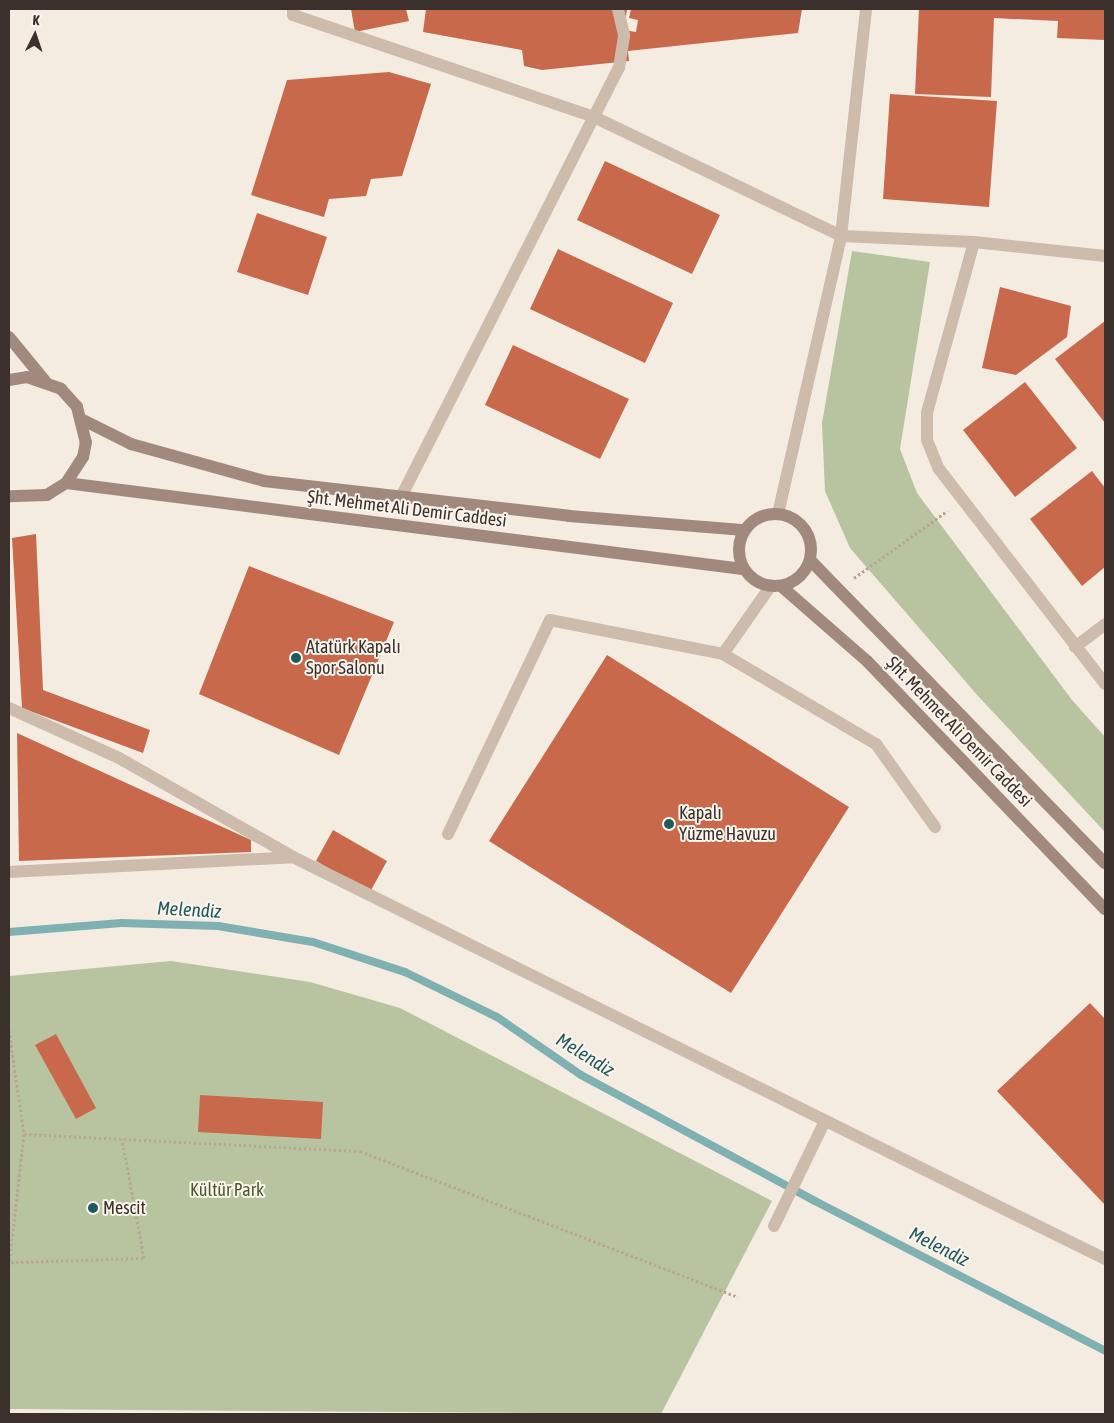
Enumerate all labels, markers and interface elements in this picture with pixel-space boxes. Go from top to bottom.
north arrow [10,10,60,60]
text: K [32,12,40,28]
street label: Şht. Mehmet Ali Demir Caddesi [306,486,508,532]
place label: Atatürk Kapalı Spor Salonu [306,637,401,680]
marker: Atatürk Kapalı Spor Salonu [290,652,302,664]
street label: Şht. Mehmet Ali Demir Caddesi [882,652,1036,812]
place label: Kapalı Yüzme Havuzu [679,803,776,846]
marker: Kapalı Yüzme Havuzu [663,818,675,830]
water label: Melendiz [156,897,222,923]
water label: Melendiz [552,1028,618,1082]
park label: Kültür Park [190,1179,264,1201]
place label: Mescit [103,1197,146,1219]
marker: Mescit [87,1202,99,1214]
water label: Melendiz [905,1222,973,1272]

